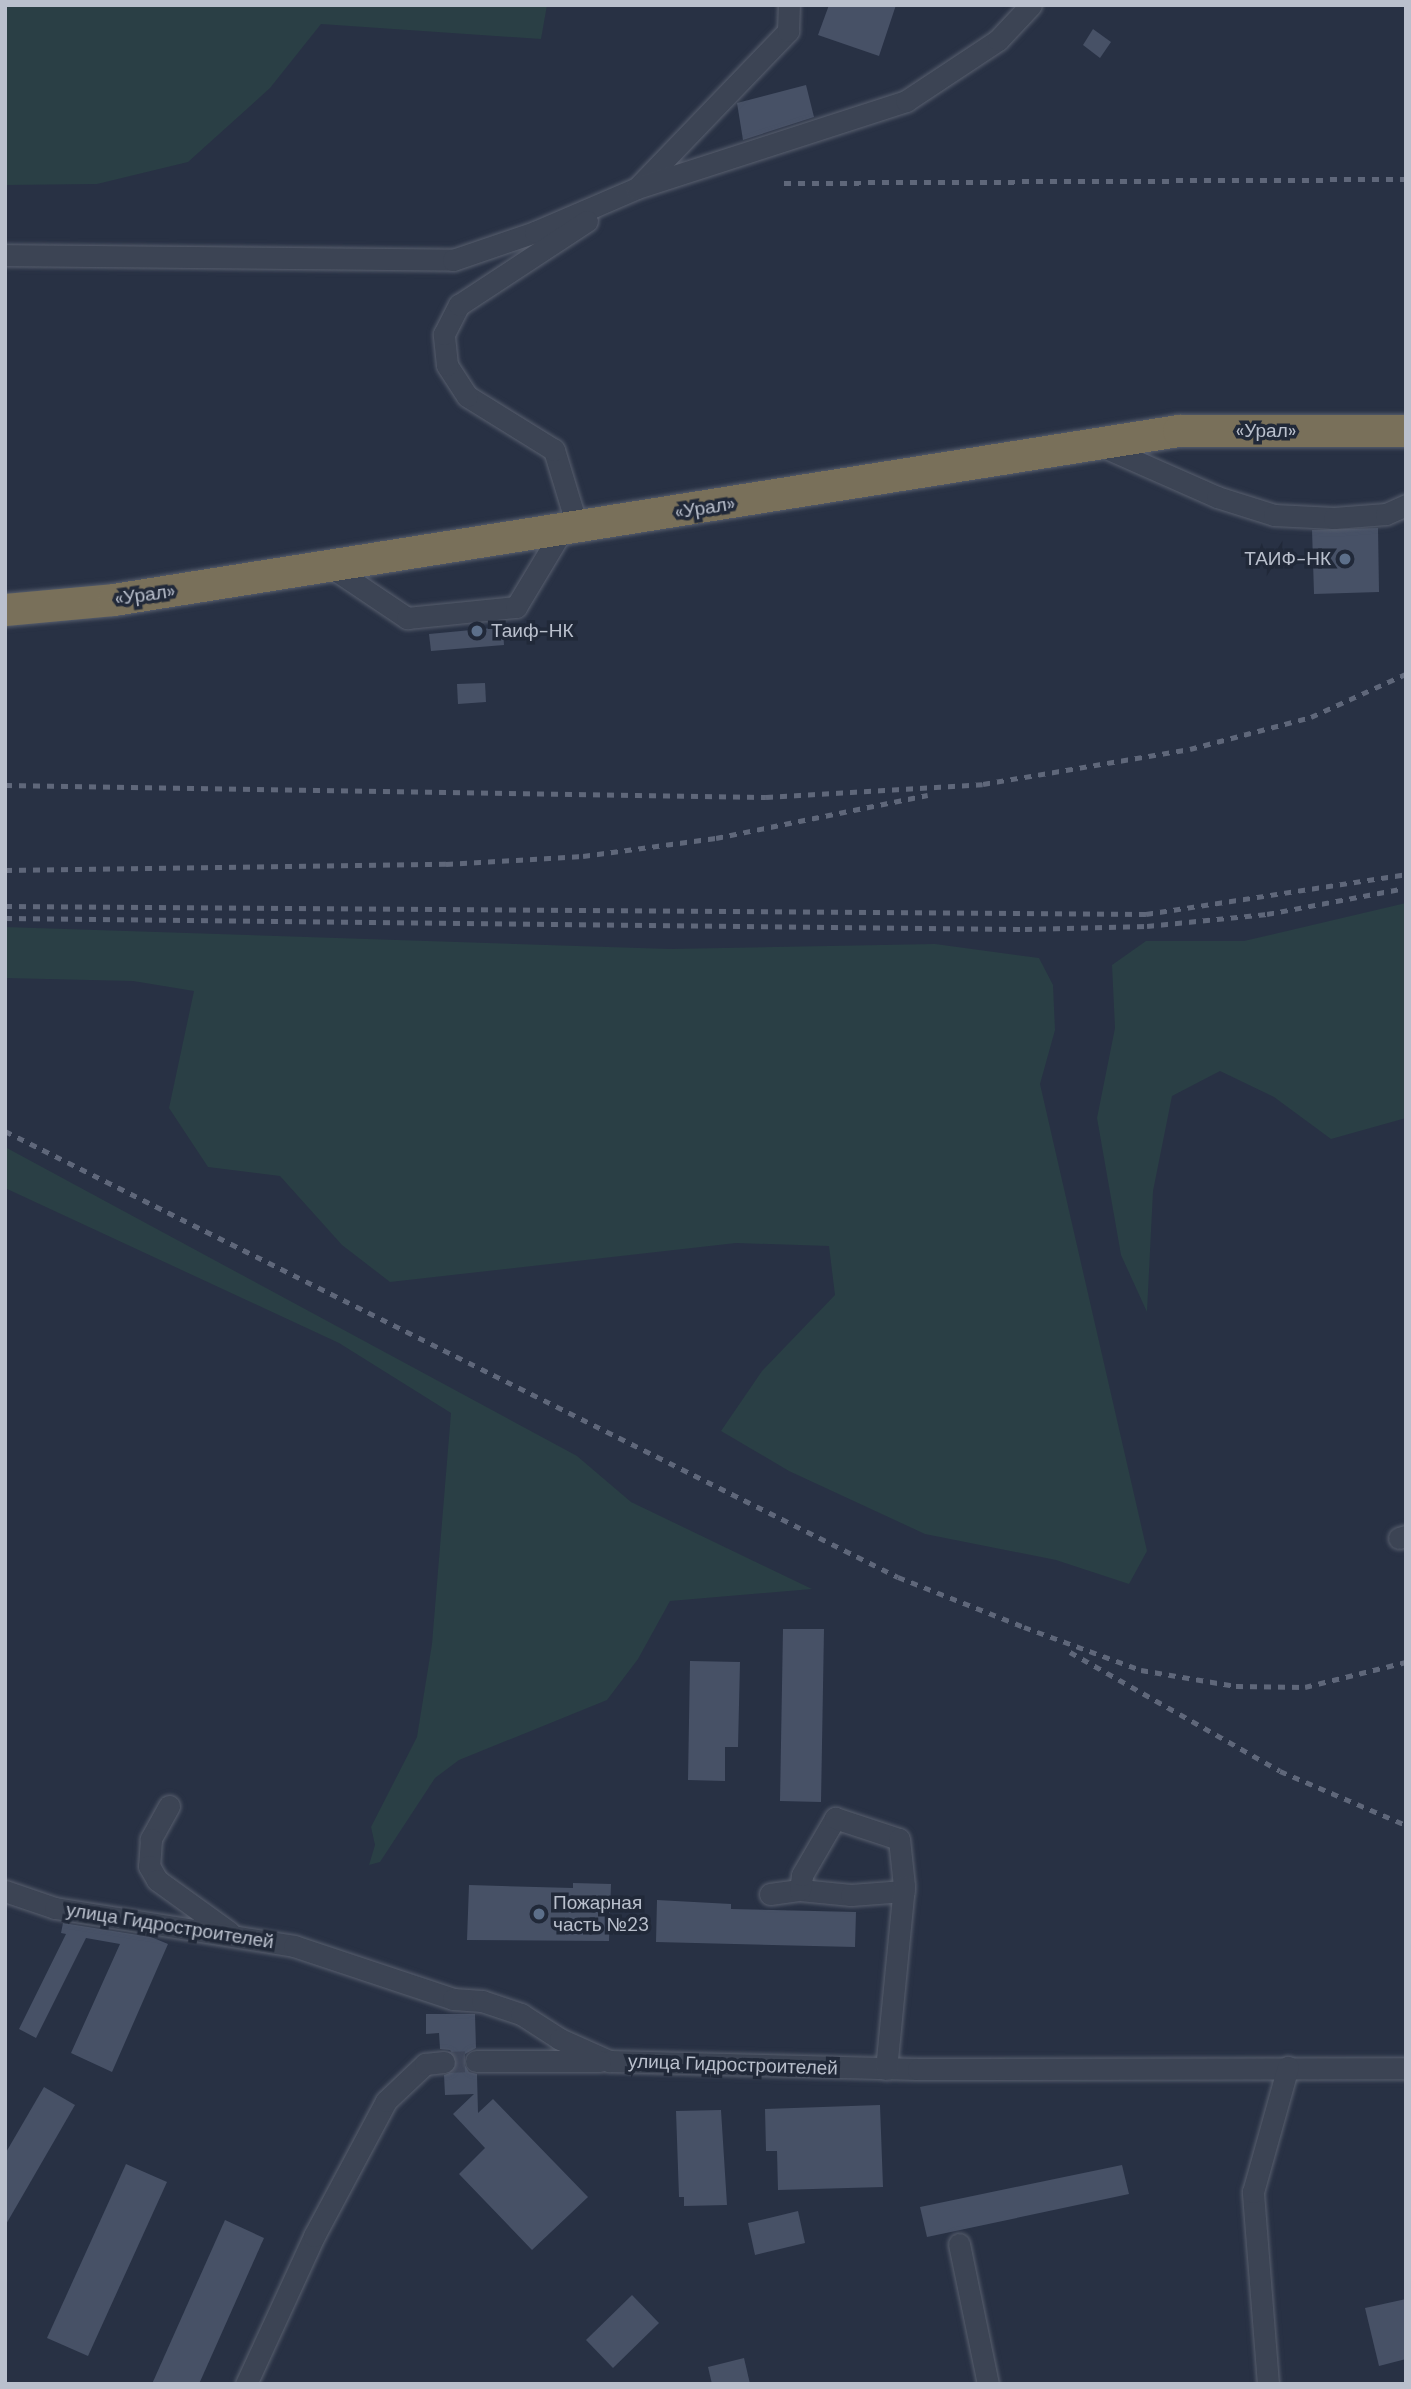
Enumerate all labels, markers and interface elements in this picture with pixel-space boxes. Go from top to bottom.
street label: «Урал» [1236,420,1296,442]
street label: «Урал» [673,492,737,524]
place label: ТАИФ-НК [1244,548,1331,570]
marker: ТАИФ-НК [1337,551,1353,567]
street label: «Урал» [113,579,177,611]
place label: Таиф-НК [491,620,574,642]
marker: Таиф-НК [469,623,485,639]
place label: Пожарная часть №23 [553,1892,649,1936]
street label: улица Гидростроителей [65,1898,275,1954]
marker: Пожарная часть №23 [531,1906,547,1922]
street label: улица Гидростроителей [628,2050,838,2080]

